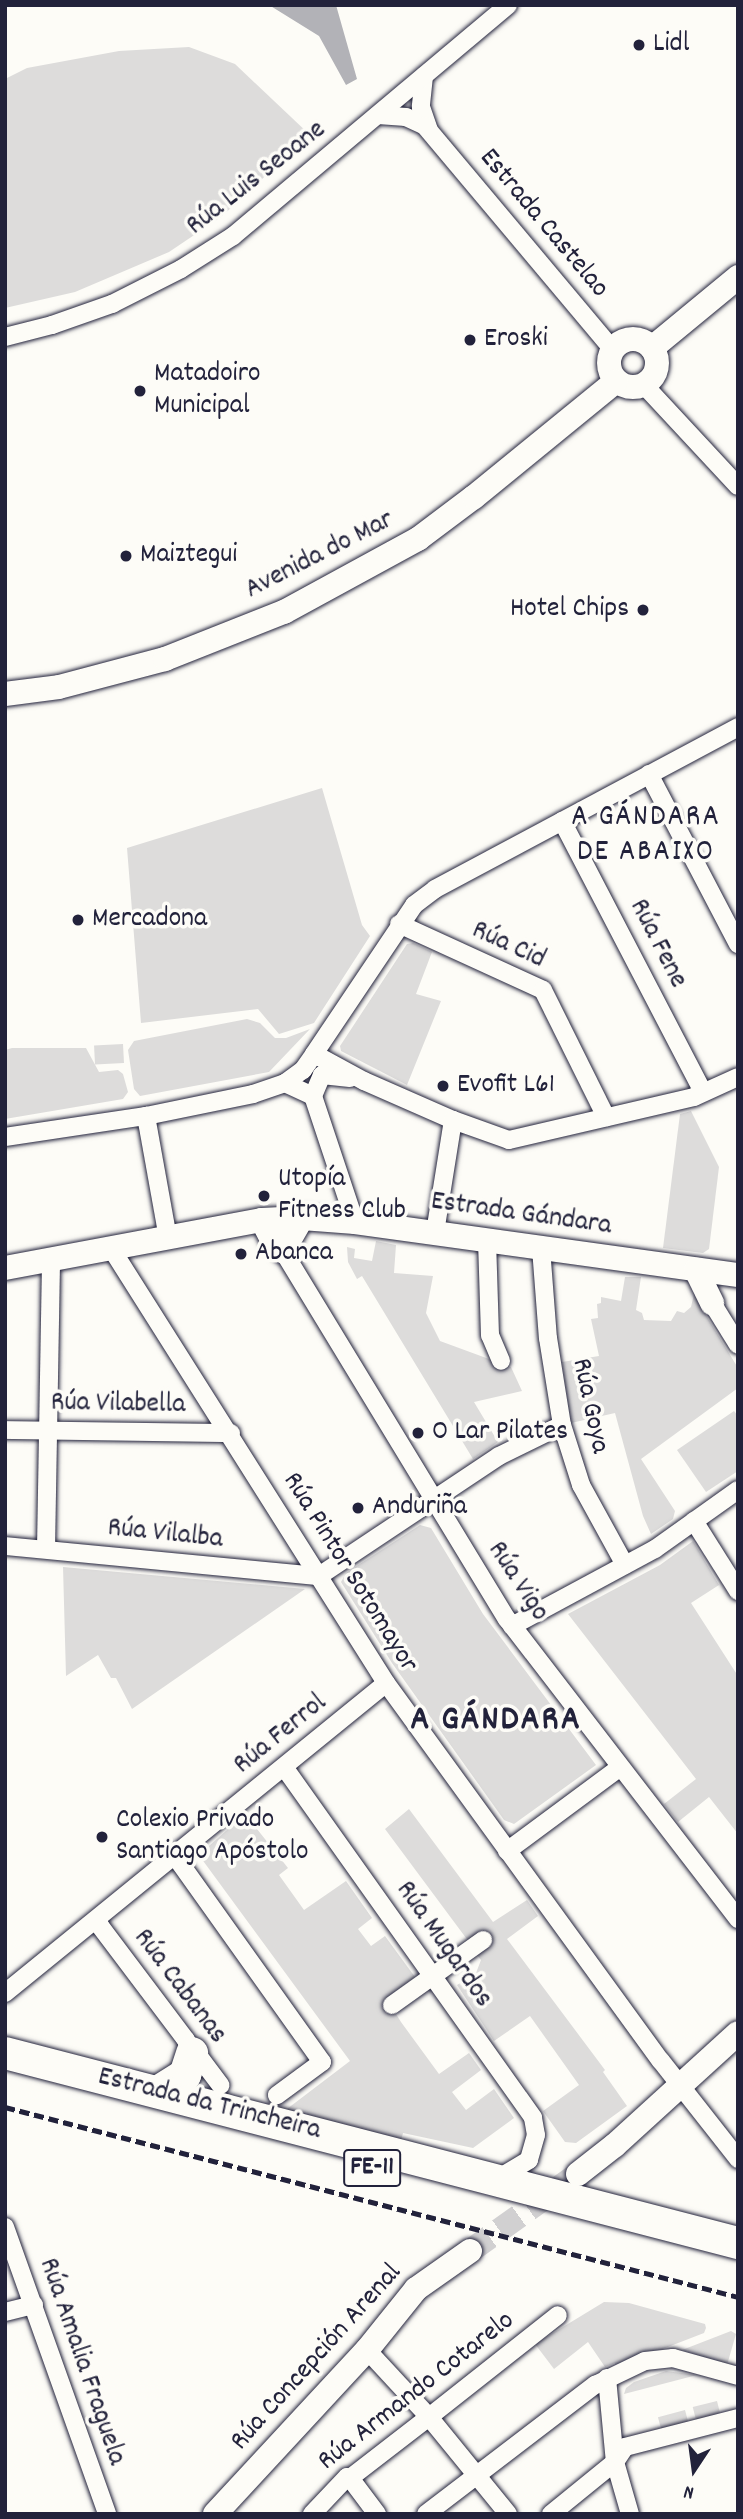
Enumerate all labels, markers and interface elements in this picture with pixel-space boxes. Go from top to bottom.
place label: Lidl [653,28,689,62]
marker: Lidl [631,37,647,53]
street label: Rúa Luis Seoane [181,114,333,244]
street label: Estrada Castelao [471,142,615,306]
place label: Eroski [484,323,548,357]
marker: Eroski [462,332,478,348]
place label: Matadoiro Municipal [154,358,261,424]
marker: Matadoiro Municipal [132,383,148,399]
street label: Avenida do Mar [240,504,400,608]
place label: Maiztegui [140,539,237,573]
marker: Maiztegui [118,548,134,564]
place label: Hotel Chips [510,593,629,627]
marker: Hotel Chips [635,602,651,618]
district label: A GÁNDARA DE ABAIXO [572,801,720,872]
street label: Rúa Fene [620,894,694,994]
place label: Mercadona [92,903,207,937]
marker: Mercadona [70,912,86,928]
street label: Rúa Cid [466,914,550,978]
place label: Evofit L61 [457,1069,555,1103]
marker: Evofit L61 [435,1078,451,1094]
place label: Utopía Fitness Club [278,1163,406,1229]
street label: Estrada Gándara [429,1186,613,1244]
marker: Utopía Fitness Club [256,1188,272,1204]
place label: Abanca [255,1237,333,1271]
marker: Abanca [233,1246,249,1262]
street label: Rúa Goya [563,1355,615,1457]
street label: Rúa Vilabella [50,1387,186,1423]
place label: O Lar Pilates [432,1416,568,1450]
marker: O Lar Pilates [410,1425,426,1441]
street label: Rúa Pintor Sotomayor [274,1467,424,1679]
place label: Anduriña [372,1491,467,1525]
marker: Anduriña [350,1500,366,1516]
street label: Rúa Vilalba [106,1512,224,1558]
street label: Rúa Vigo [479,1536,555,1628]
street label: Rúa Ferrol [228,1687,334,1783]
district label: A GÁNDARA [411,1700,581,1742]
place label: Colexio Privado Santiago Apóstolo [116,1804,308,1870]
marker: Colexio Privado Santiago Apóstolo [94,1829,110,1845]
street label: Rúa Mugardos [387,1875,499,2015]
street label: Rúa Cabanas [125,1923,233,2051]
street label: Estrada da Trincheira [94,2061,324,2149]
road number: FE-11 [342,2146,402,2190]
street label: Rúa Amalia Fraguela [30,2254,132,2470]
street label: Rúa Concepción Arenal [224,2258,410,2458]
street label: Rúa Armando Cotarelo [312,2305,522,2479]
north arrow [659,2435,729,2505]
text: N [682,2477,697,2505]

